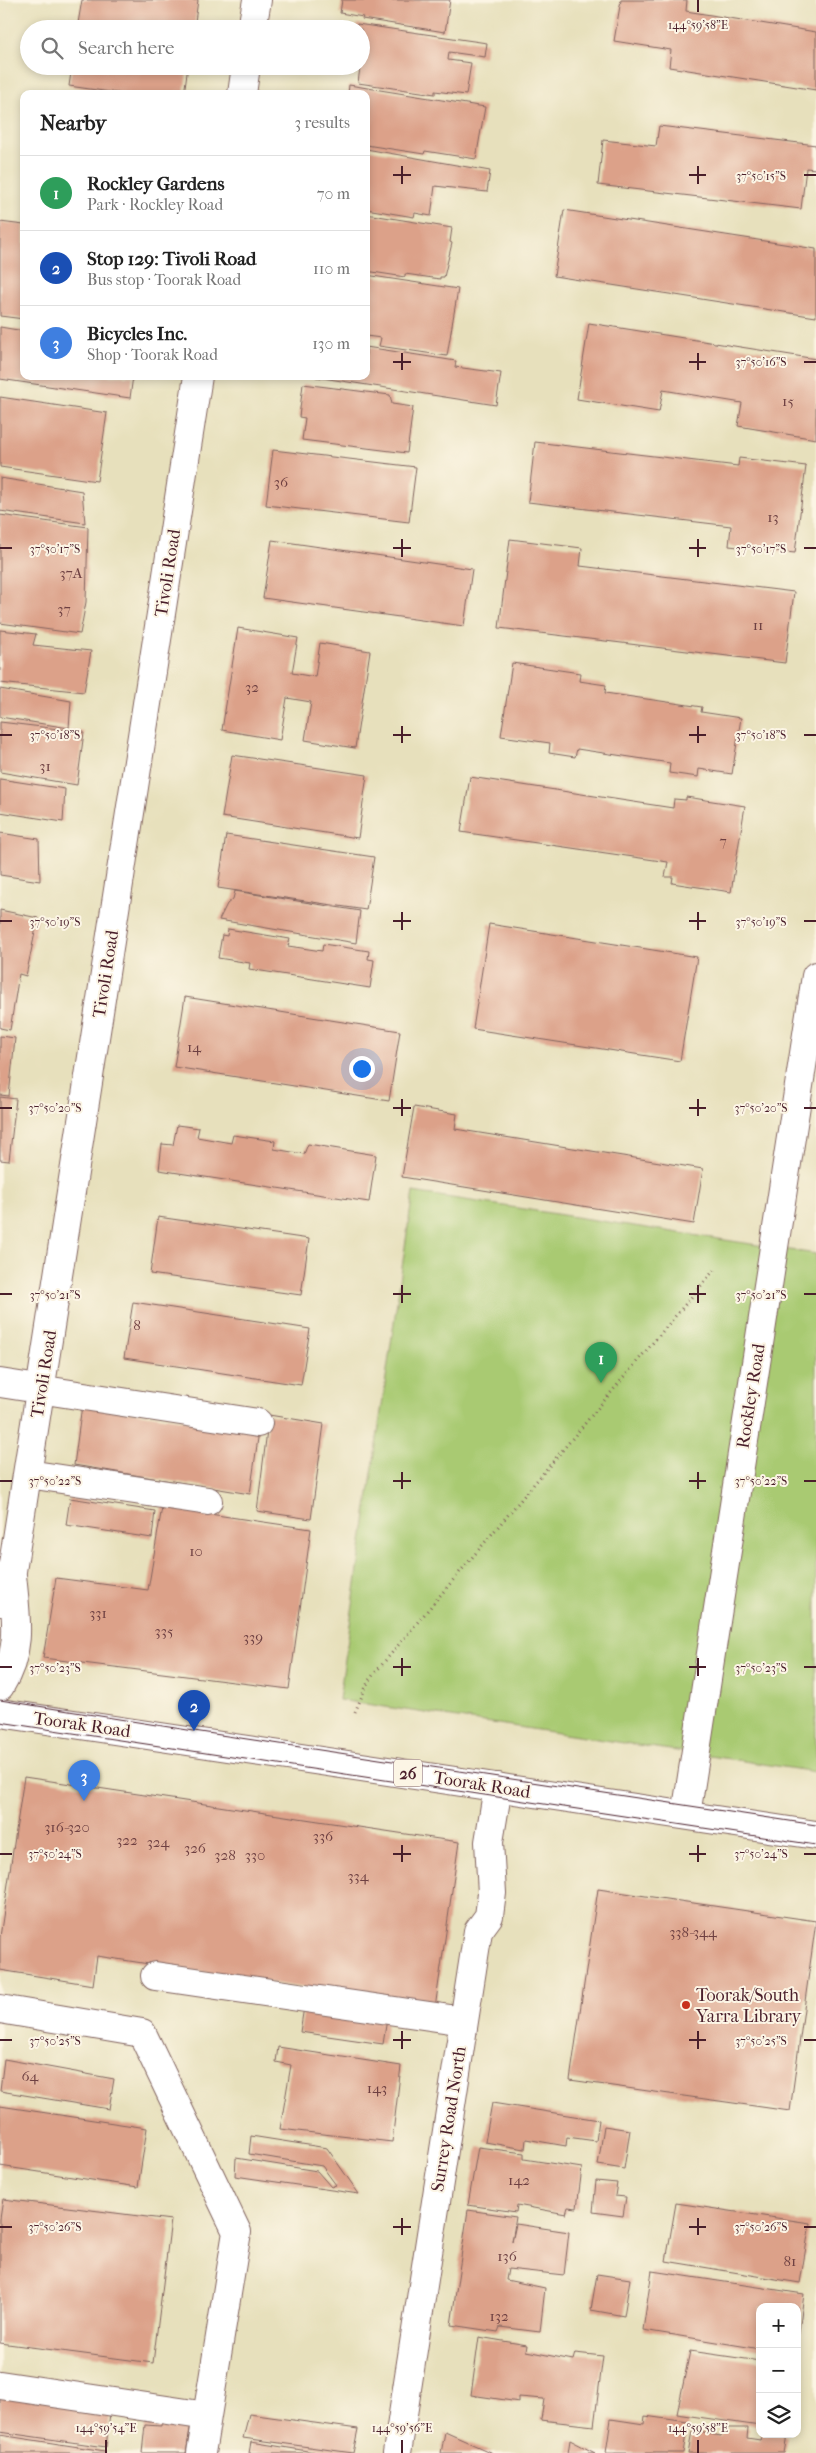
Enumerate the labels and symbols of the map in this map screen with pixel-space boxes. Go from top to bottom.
text: 144°59'58"E [668,18,728,32]
text: 37°50'15"S [736,169,786,183]
text: 37°50'16"S [735,355,787,369]
house number: 15 [782,392,794,410]
house number: 36 [274,473,289,491]
house number: 13 [767,508,779,526]
street label: Tivoli Road [151,527,185,618]
text: 37°50'17"S [30,542,80,556]
text: 37°50'17"S [736,542,786,556]
house number: 37A [59,564,83,582]
house number: 37 [57,600,71,618]
house number: 11 [753,616,763,634]
house number: 32 [245,678,259,696]
text: 37°50'18"S [30,728,80,742]
text: 37°50'18"S [736,728,786,742]
house number: 31 [39,757,51,775]
house number: 7 [719,832,727,850]
text: 37°50'19"S [30,915,80,929]
text: 37°50'19"S [736,915,786,929]
street label: Tivoli Road [89,928,123,1019]
house number: 14 [187,1038,202,1056]
your location [349,1056,375,1082]
text: 37°50'20"S [28,1101,82,1115]
text: 37°50'20"S [734,1101,788,1115]
text: 37°50'21"S [30,1288,80,1302]
text: 37°50'21"S [736,1288,786,1302]
house number: 8 [133,1316,141,1334]
street label: Tivoli Road [27,1328,61,1419]
pin: 1 [585,1342,617,1383]
street label: Rockley Road [732,1342,770,1450]
text: 37°50'22"S [29,1474,81,1488]
text: 37°50'22"S [735,1474,787,1488]
house number: 10 [189,1542,203,1560]
house number: 331 [89,1604,107,1622]
house number: 335 [155,1622,173,1640]
house number: 339 [243,1628,263,1646]
text: 37°50'23"S [29,1661,81,1675]
text: 37°50'23"S [735,1661,787,1675]
pin: 2 [178,1690,210,1731]
street label: Toorak Road [32,1708,132,1742]
pin: 3 [68,1760,100,1801]
road number: 26 [394,1760,422,1786]
street label: Toorak Road [432,1767,532,1803]
house number: 316-320 [44,1818,90,1836]
house number: 336 [313,1827,334,1845]
house number: 322 [116,1831,138,1849]
house number: 324 [147,1833,170,1851]
house number: 326 [184,1839,207,1857]
house number: 328 [214,1846,236,1864]
house number: 330 [245,1846,265,1864]
text: 37°50'24"S [28,1847,82,1861]
text: 37°50'24"S [734,1847,788,1861]
house number: 334 [347,1867,370,1885]
house number: 338-344 [669,1923,718,1941]
place label: Toorak/South Yarra Library [695,1985,803,2027]
marker: Toorak/South Yarra Library [680,1999,692,2011]
text: 37°50'25"S [29,2034,81,2048]
text: 37°50'25"S [735,2034,787,2048]
street label: Surrey Road North [427,2045,471,2193]
house number: 64 [22,2067,40,2085]
house number: 143 [367,2079,387,2097]
house number: 142 [508,2171,530,2189]
text: 37°50'26"S [29,2220,81,2234]
text: 37°50'26"S [735,2220,787,2234]
house number: 136 [497,2247,518,2265]
house number: 81 [784,2252,796,2270]
house number: 132 [489,2307,509,2325]
text: 144°59'54"E [75,2421,137,2435]
text: 144°59'56"E [372,2421,432,2435]
text: 144°59'58"E [668,2421,728,2435]

